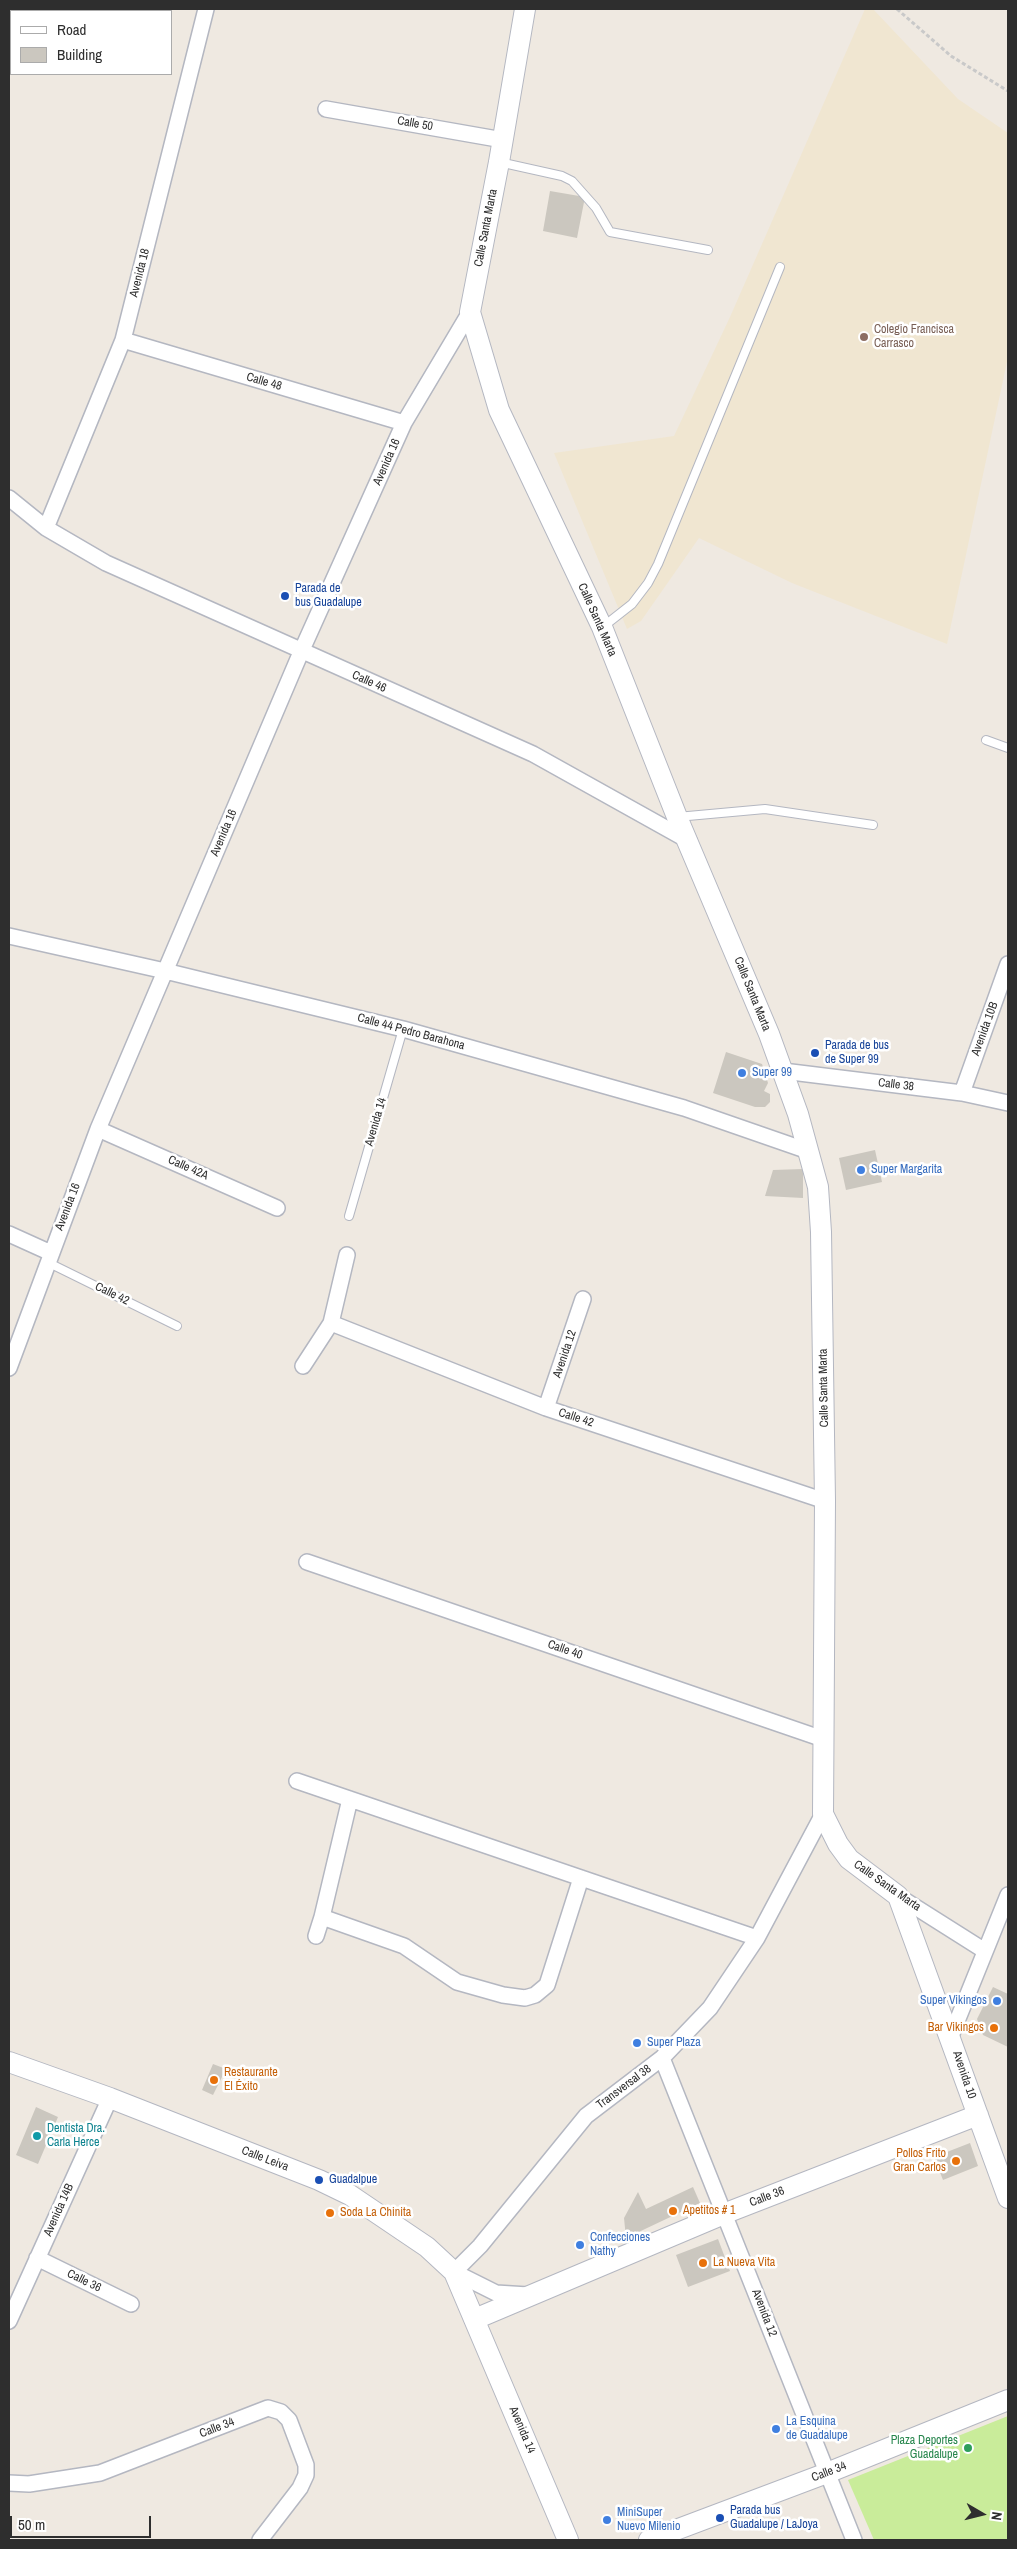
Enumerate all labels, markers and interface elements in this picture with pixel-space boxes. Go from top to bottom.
legend [10,10,172,75]
text: Road [57,19,86,40]
text: Building [57,44,102,65]
street label: Calle 50 [396,114,434,134]
street label: Calle Santa Marta [471,188,501,268]
street label: Avenida 18 [127,247,153,299]
place label: Colegio Francisca Carrasco [874,323,954,351]
marker: Colegio Francisca Carrasco [858,331,870,343]
street label: Calle 48 [245,370,283,394]
street label: Avenida 16 [370,436,404,488]
street label: Calle Santa Marta [574,581,620,659]
place label: Parada de bus Guadalupe [295,582,362,610]
marker: Parada de bus Guadalupe [279,590,291,602]
street label: Calle 46 [350,668,388,696]
street label: Avenida 16 [208,807,240,859]
street label: Calle Santa Marta [731,955,773,1033]
street label: Avenida 10B [969,1000,1001,1058]
street label: Calle 44 Pedro Barahona [356,1011,466,1053]
place label: Parada de bus de Super 99 [825,1039,889,1067]
marker: Parada de bus de Super 99 [809,1047,821,1059]
place label: Super 99 [752,1066,792,1080]
marker: Super 99 [736,1067,748,1079]
street label: Calle 38 [877,1076,915,1094]
street label: Avenida 14 [362,1096,390,1148]
street label: Calle 42A [166,1153,210,1183]
place label: Super Margarita [871,1163,942,1177]
marker: Super Margarita [855,1164,867,1176]
street label: Avenida 16 [52,1181,84,1233]
street label: Calle 42 [93,1280,131,1308]
street label: Avenida 12 [550,1328,580,1380]
street label: Calle Santa Marta [816,1349,832,1427]
street label: Calle 42 [557,1406,595,1430]
street label: Calle 40 [546,1637,584,1663]
street label: Calle Santa Marta [851,1858,923,1914]
place label: Super Vikingos [920,1994,987,2008]
marker: Super Vikingos [991,1995,1003,2007]
place label: Bar Vikingos [928,2021,984,2035]
marker: Bar Vikingos [988,2022,1000,2034]
place label: Super Plaza [647,2036,701,2050]
marker: Super Plaza [631,2037,643,2049]
street label: Avenida 10 [949,2049,979,2101]
street label: Transversal 38 [594,2062,654,2112]
place label: Restaurante El Éxito [224,2066,278,2094]
marker: Restaurante El Éxito [208,2074,220,2086]
place label: Dentista Dra. Carla Herce [47,2122,105,2150]
marker: Dentista Dra. Carla Herce [31,2130,43,2142]
street label: Calle Leiva [239,2143,291,2175]
place label: Pollos Frito Gran Carlos [893,2147,946,2175]
marker: Pollos Frito Gran Carlos [950,2155,962,2167]
place label: Guadalpue [329,2173,377,2187]
marker: Guadalpue [313,2174,325,2186]
street label: Avenida 14B [41,2181,77,2239]
street label: Calle 36 [748,2184,786,2210]
place label: Apetitos # 1 [683,2204,736,2218]
marker: Apetitos # 1 [667,2205,679,2217]
place label: Soda La Chinita [340,2206,411,2220]
marker: Soda La Chinita [324,2207,336,2219]
place label: Confecciones Nathy [590,2231,650,2259]
marker: Confecciones Nathy [574,2239,586,2251]
place label: La Nueva Vita [713,2256,775,2270]
marker: La Nueva Vita [697,2257,709,2269]
street label: Calle 36 [65,2267,103,2295]
street label: Avenida 12 [748,2287,780,2339]
street label: Avenida 14 [506,2404,538,2456]
street label: Calle 34 [198,2415,236,2441]
place label: La Esquina de Guadalupe [786,2415,848,2443]
marker: La Esquina de Guadalupe [770,2423,782,2435]
place label: Plaza Deportes Guadalupe [891,2434,958,2462]
marker: Plaza Deportes Guadalupe [962,2442,974,2454]
street label: Calle 34 [810,2459,848,2485]
north arrow [957,2489,1007,2539]
place label: Parada bus Guadalupe / LaJoya [730,2504,818,2532]
scale bar [12,2506,154,2538]
place label: MiniSuper Nuevo Milenio [617,2506,680,2534]
text: N [987,2511,1006,2521]
marker: Parada bus Guadalupe / LaJoya [714,2512,726,2524]
text: 50 m [18,2514,45,2535]
marker: MiniSuper Nuevo Milenio [601,2514,613,2526]

